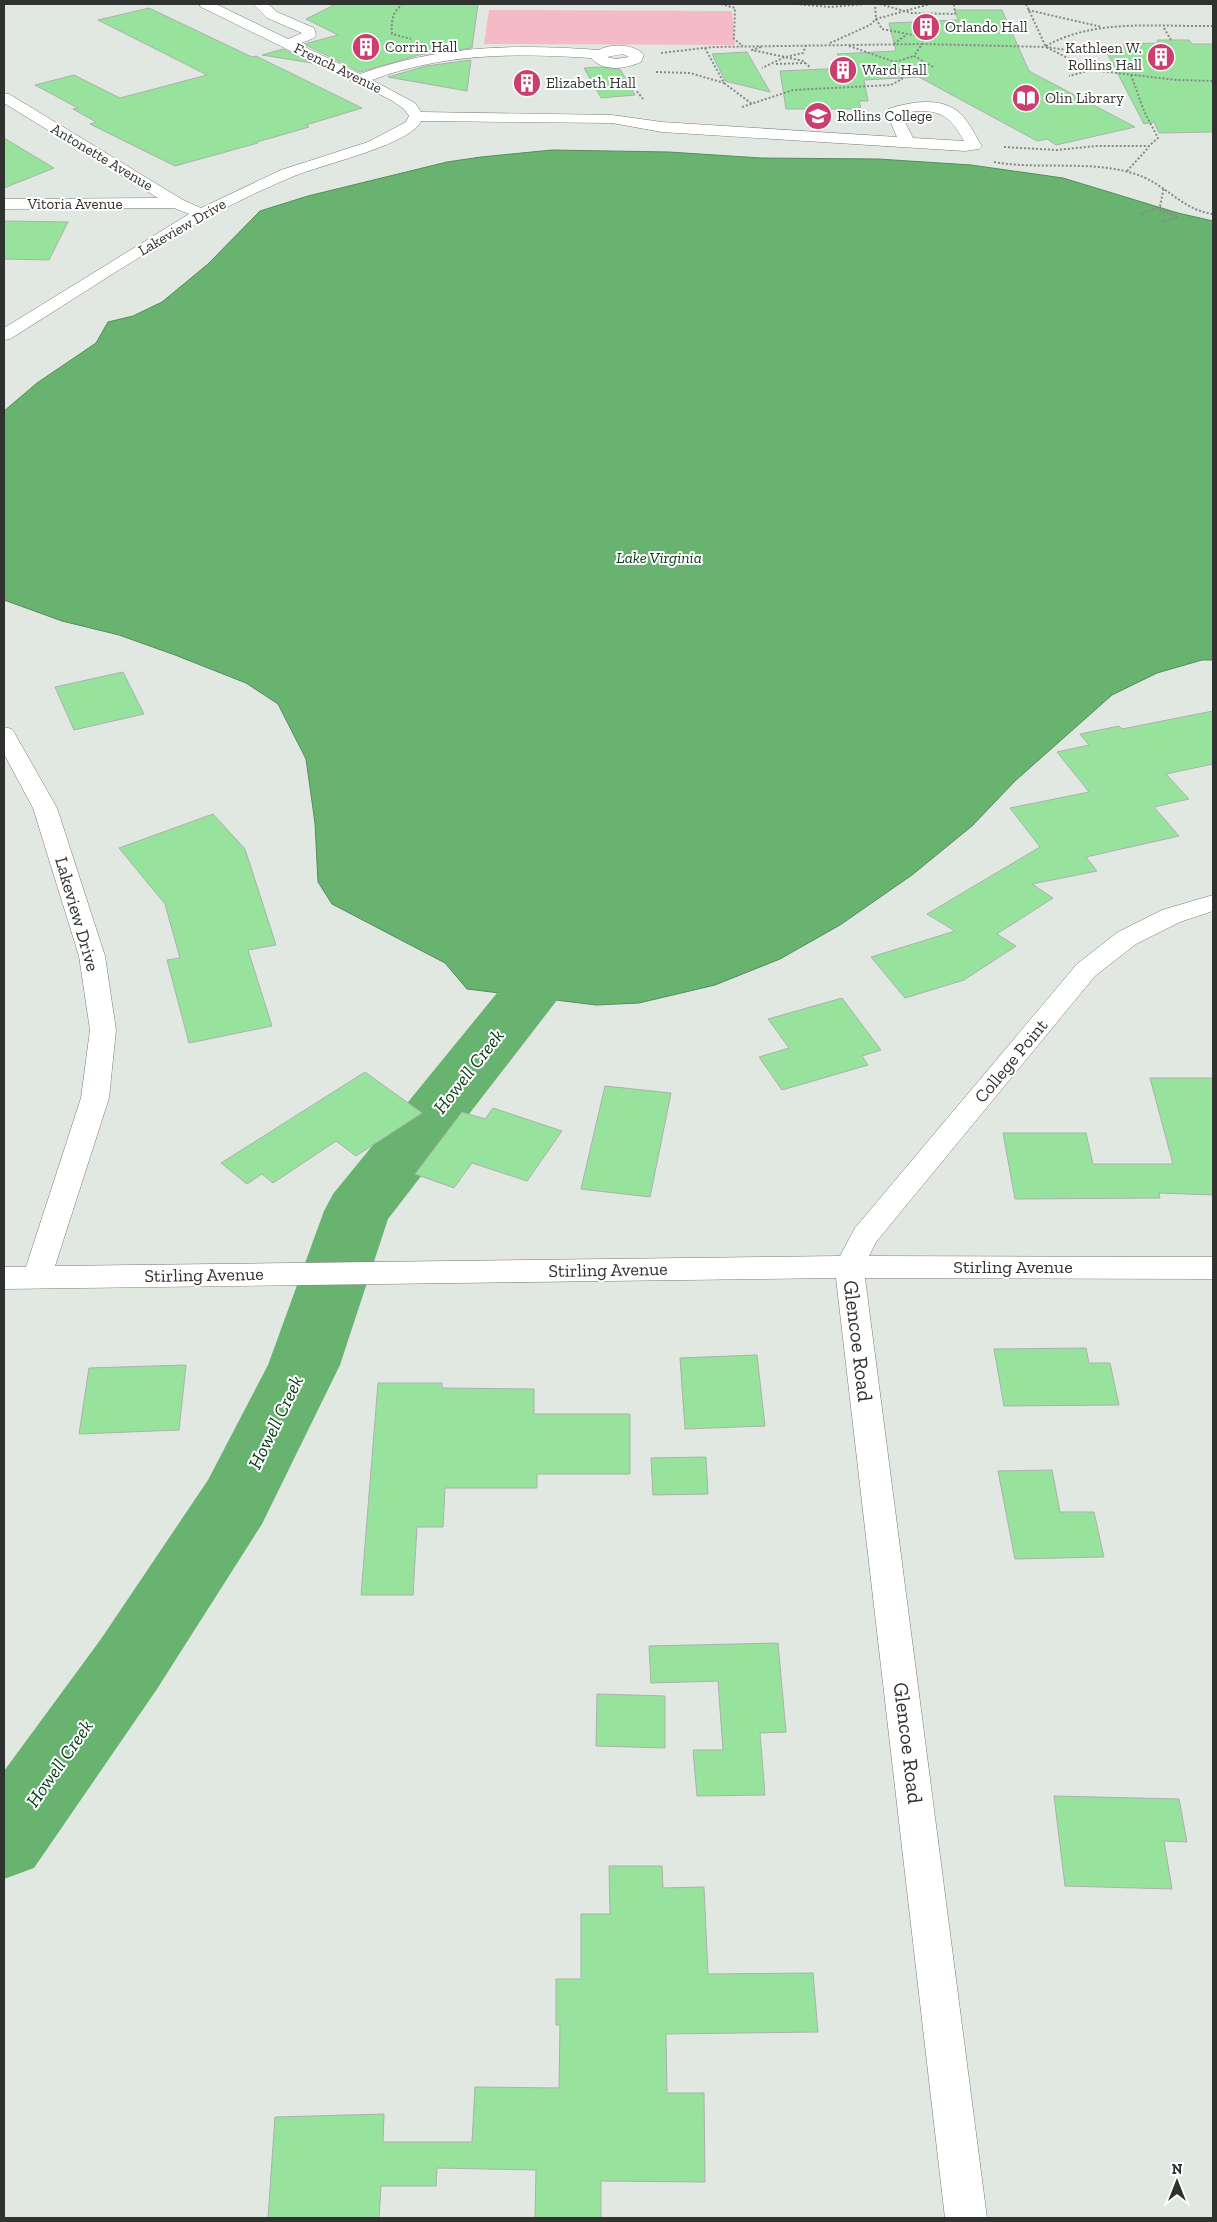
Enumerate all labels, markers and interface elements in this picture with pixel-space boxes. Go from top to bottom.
building icon: Orlando Hall [911,12,941,42]
place label: Orlando Hall [945,18,1028,36]
building icon: Corrin Hall [351,32,381,62]
place label: Corrin Hall [385,38,458,56]
street label: French Avenue [291,39,385,97]
place label: Kathleen W. Rollins Hall [1065,39,1142,74]
building icon: Kathleen W. Rollins Hall [1146,42,1176,72]
building icon: Ward Hall [828,55,858,85]
place label: Ward Hall [862,61,927,79]
building icon: Elizabeth Hall [512,68,542,98]
place label: Elizabeth Hall [546,74,636,92]
library icon: Olin Library [1011,83,1041,113]
place label: Olin Library [1045,89,1124,107]
school or university icon: Rollins College [803,101,833,131]
place label: Rollins College [837,107,932,125]
street label: Antonette Avenue [48,119,156,195]
street label: Vitoria Avenue [26,195,123,213]
street label: Lakeview Drive [135,195,229,259]
water label: Lake Virginia [616,548,702,567]
street label: Lakeview Drive [50,854,104,974]
street label: College Point [970,1014,1053,1107]
water label: Howell Creek [428,1024,509,1118]
street label: Stirling Avenue [953,1256,1073,1278]
street label: Stirling Avenue [548,1258,668,1282]
street label: Stirling Avenue [144,1263,264,1287]
street label: Glencoe Road [839,1279,878,1404]
water label: Howell Creek [243,1372,308,1473]
street label: Glencoe Road [889,1681,928,1806]
water label: Howell Creek [21,1715,98,1811]
north arrow [1152,2157,1202,2207]
text: N [1172,2161,1183,2178]

